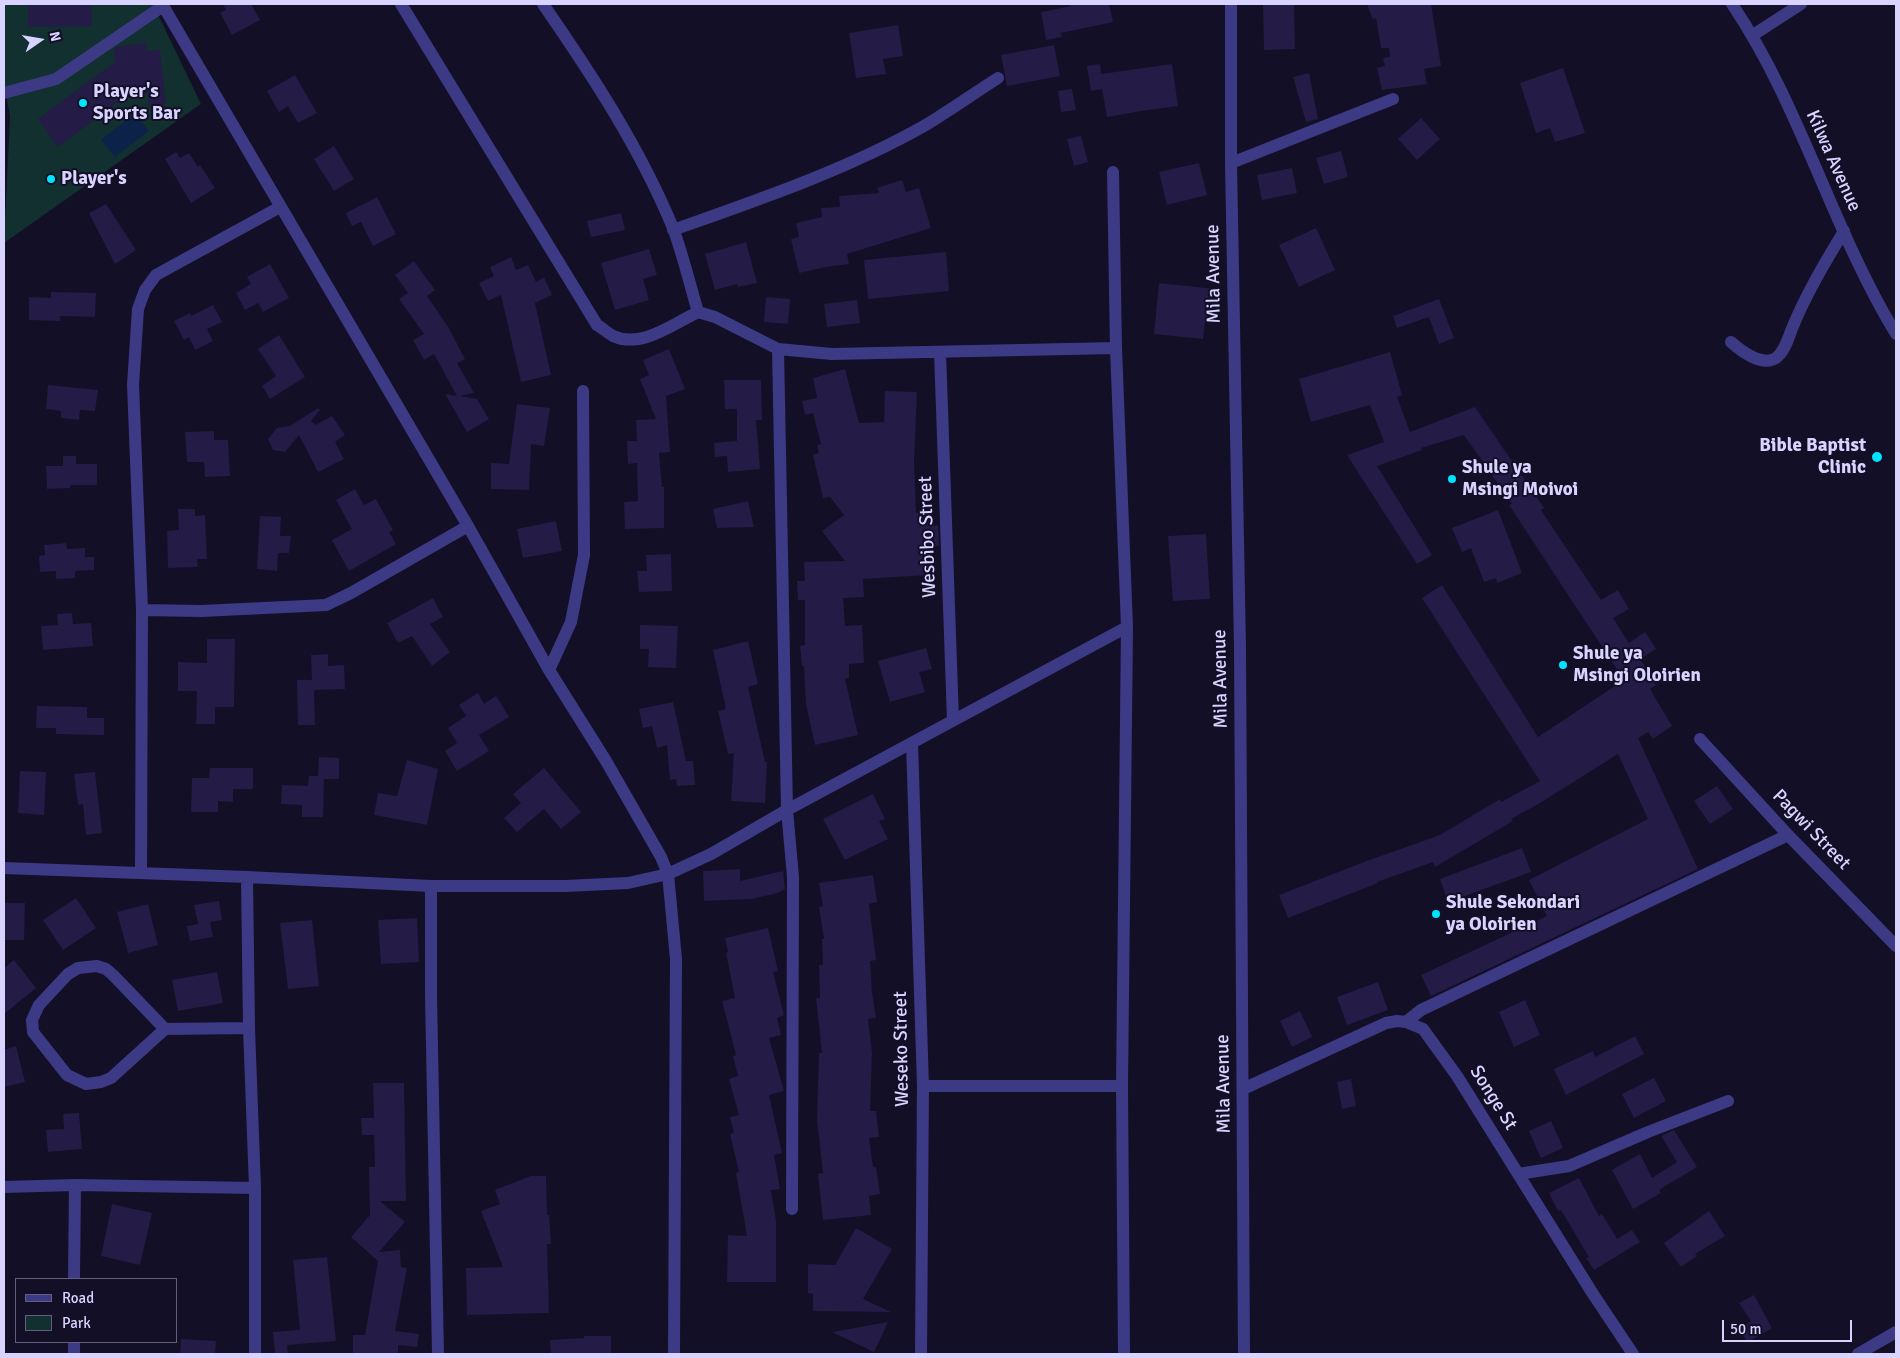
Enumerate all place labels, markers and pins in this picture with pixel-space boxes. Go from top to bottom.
place label: Player's Sports Bar [93,81,181,125]
marker: Player's Sports Bar [77,97,89,109]
place label: Player's [61,168,127,190]
marker: Player's [45,173,57,185]
place label: Bible Baptist Clinic [1759,435,1866,479]
marker: Bible Baptist Clinic [1870,450,1884,464]
place label: Shule ya Msingi Moivoi [1462,457,1578,501]
marker: Shule ya Msingi Moivoi [1446,473,1458,485]
place label: Shule ya Msingi Oloirien [1573,643,1701,687]
marker: Shule ya Msingi Oloirien [1557,659,1569,671]
place label: Shule Sekondari ya Oloirien [1446,892,1580,936]
marker: Shule Sekondari ya Oloirien [1430,908,1442,920]

